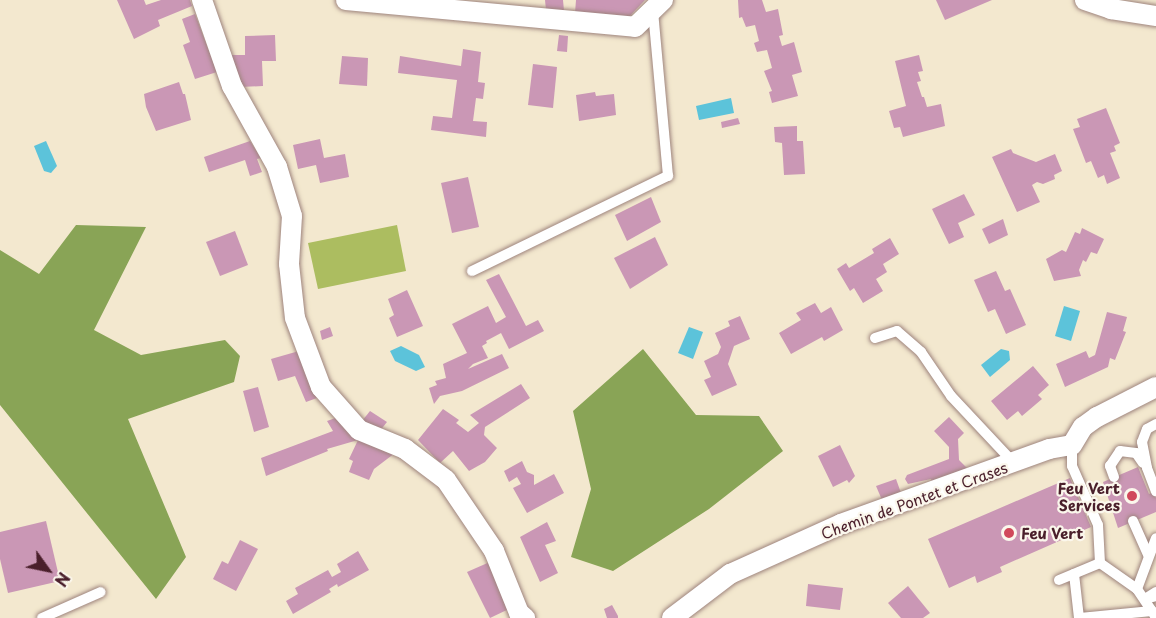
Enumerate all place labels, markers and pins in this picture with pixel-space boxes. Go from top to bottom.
place label: Feu Vert Services [1058,478,1120,513]
marker: Feu Vert Services [1125,489,1139,503]
place label: Feu Vert [1021,524,1083,542]
marker: Feu Vert [1002,526,1016,540]

